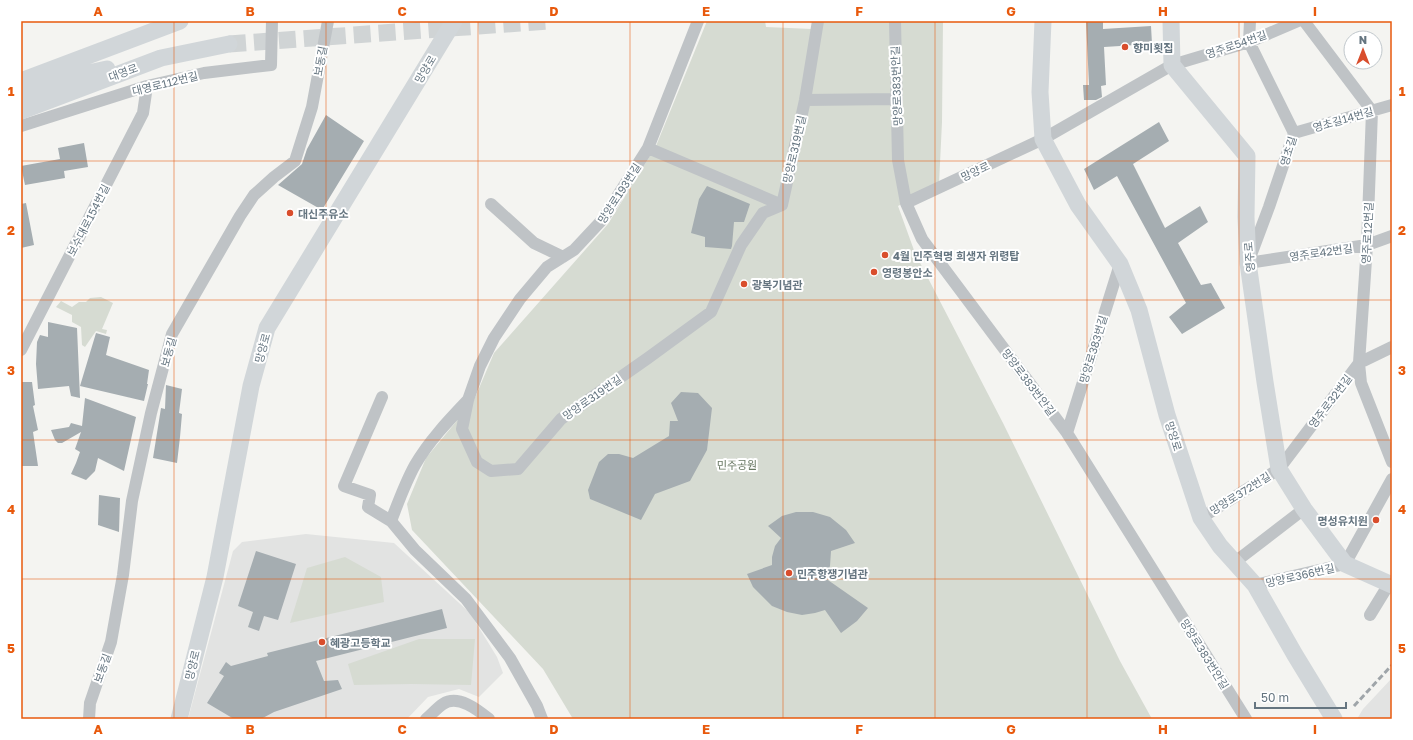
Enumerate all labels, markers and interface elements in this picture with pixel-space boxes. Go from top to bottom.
text: A [93,3,103,19]
text: B [245,3,255,19]
text: C [397,3,407,19]
text: D [549,3,559,19]
text: E [702,3,710,19]
text: F [855,3,863,19]
text: G [1006,3,1016,19]
text: H [1158,3,1168,19]
text: I [1313,3,1317,19]
street label: 영주로54번길 [1204,27,1268,61]
north arrow [1343,30,1383,70]
text: N [1359,33,1367,46]
place label: 향미횟집 [1133,41,1173,54]
marker: 향미횟집 [1120,42,1130,52]
street label: 보동길 [311,45,329,77]
street label: 망양로383번안길 [888,46,904,126]
street label: 망양로 [412,53,438,85]
street label: 대영로 [107,61,139,83]
street label: 대영로112번길 [131,69,199,97]
text: 1 [8,83,15,99]
text: 1 [1399,83,1406,99]
street label: 영초길14번길 [1311,104,1375,134]
street label: 망양로319번길 [780,114,808,184]
street label: 영초길 [1277,135,1299,167]
street label: 망양로 [958,159,992,183]
street label: 망양로193번길 [595,161,643,225]
street label: 보수대로154번길 [64,182,112,258]
street label: 영주로12번길 [1359,202,1375,264]
place label: 대신주유소 [298,207,349,220]
marker: 대신주유소 [285,208,295,218]
text: 2 [7,222,15,238]
text: 2 [1398,222,1406,238]
street label: 영주로 [1241,241,1257,273]
street label: 영주로42번길 [1289,241,1353,263]
place label: 4월 민주혁명 희생자 위령탑 [893,249,1019,262]
marker: 4월 민주혁명 희생자 위령탑 [880,250,890,260]
place label: 영령봉안소 [882,266,933,279]
marker: 영령봉안소 [869,267,879,277]
place label: 광복기념관 [752,278,803,291]
marker: 광복기념관 [739,279,749,289]
street label: 망양로383번길 [1077,314,1109,384]
street label: 망양로 [252,332,272,364]
street label: 보동길 [158,336,178,368]
street label: 망양로383번안길 [1000,346,1058,418]
text: 3 [7,362,15,378]
text: 3 [1398,362,1406,378]
street label: 망양로319번길 [560,372,624,422]
street label: 영주로32번길 [1306,372,1354,430]
street label: 망양로 [1163,420,1185,452]
park label: 민주공원 [717,458,757,471]
street label: 망양로372번길 [1207,469,1273,517]
text: 4 [7,501,15,517]
text: 4 [1398,501,1406,517]
place label: 명성유치원 [1317,514,1368,527]
marker: 명성유치원 [1371,515,1381,525]
street label: 망양로366번길 [1264,561,1336,589]
place label: 민주항쟁기념관 [797,567,868,580]
marker: 민주항쟁기념관 [784,568,794,578]
street label: 망양로383번안길 [1178,617,1232,691]
place label: 혜광고등학교 [330,636,391,649]
marker: 혜광고등학교 [317,637,327,647]
text: 5 [7,640,15,656]
text: 5 [1398,640,1406,656]
street label: 망양로 [182,649,202,681]
street label: 보동길 [91,652,113,684]
scale bar [1255,684,1346,710]
text: 50 m [1261,690,1289,705]
text: A [93,721,103,737]
text: B [245,721,255,737]
text: C [397,721,407,737]
text: D [549,721,559,737]
text: E [702,721,710,737]
text: F [855,721,863,737]
text: G [1006,721,1016,737]
text: H [1158,721,1168,737]
text: I [1313,721,1317,737]

